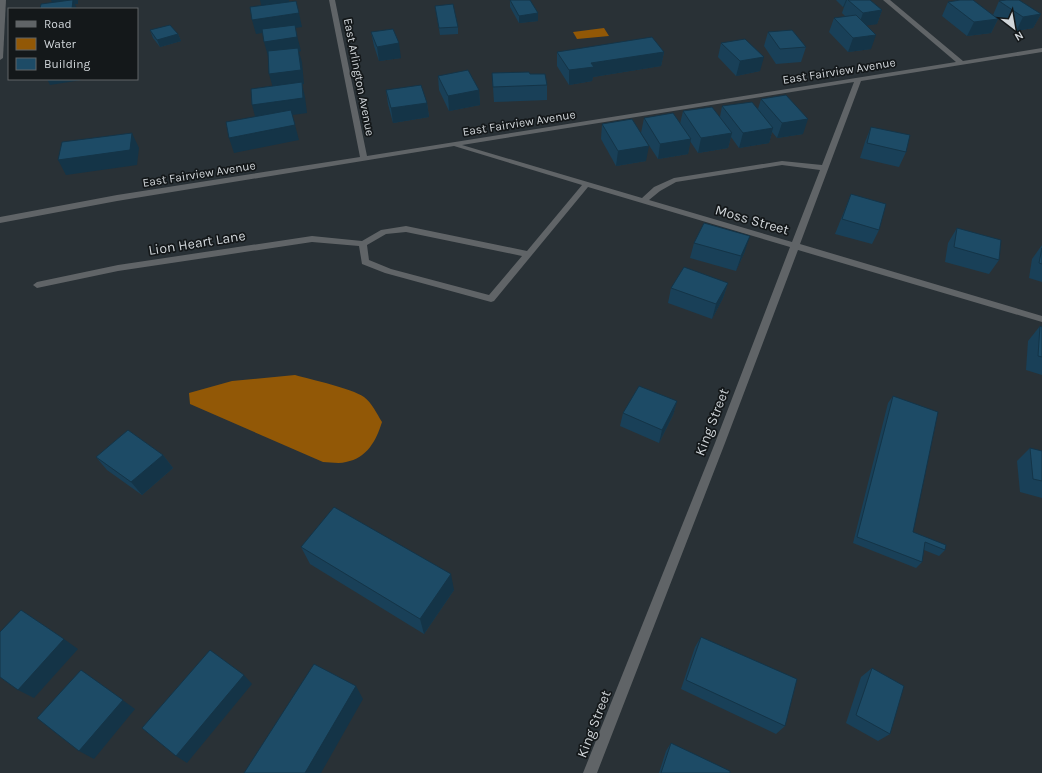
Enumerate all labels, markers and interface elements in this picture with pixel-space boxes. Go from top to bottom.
legend [8,8,138,80]
north arrow [994,8,1034,48]
text: Road [44,17,72,31]
street label: East Arlington Avenue [341,17,377,137]
text: N [1012,29,1026,44]
text: Water [44,37,77,51]
street label: East Fairview Avenue [781,55,897,87]
text: Building [44,57,91,71]
street label: East Fairview Avenue [461,107,577,139]
street label: East Fairview Avenue [141,158,257,190]
street label: Moss Street [713,201,791,239]
street label: Lion Heart Lane [147,227,247,259]
street label: King Street [691,386,733,458]
street label: King Street [573,688,615,760]

